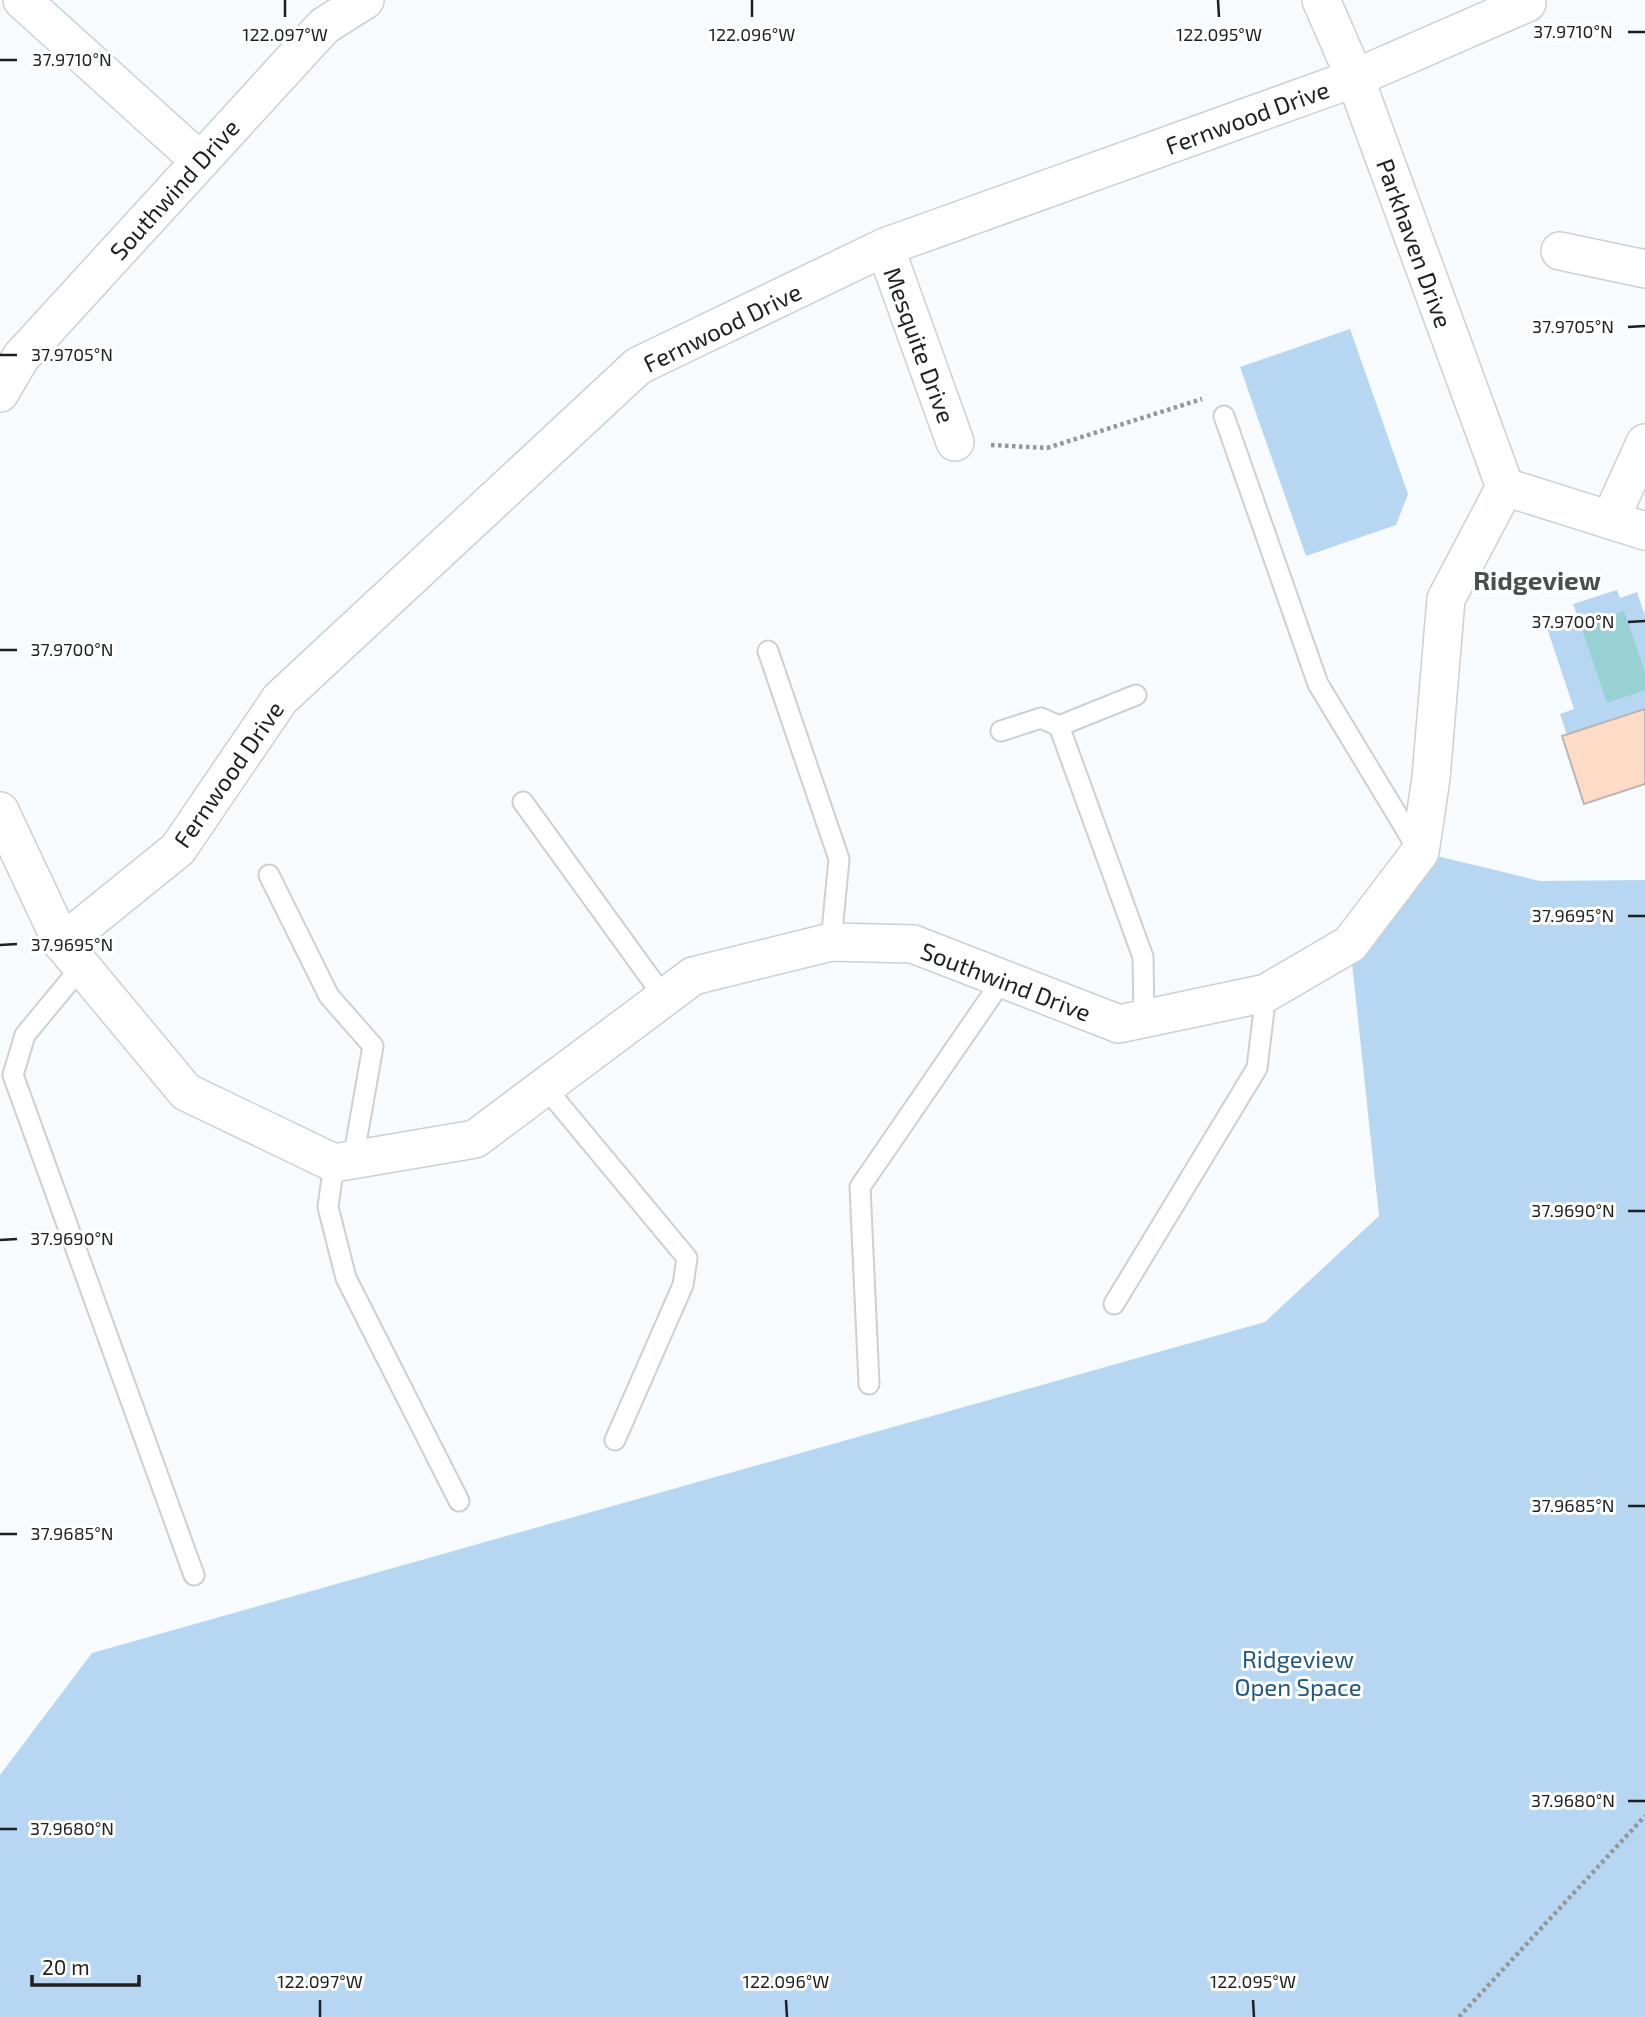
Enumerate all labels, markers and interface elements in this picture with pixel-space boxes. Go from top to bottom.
text: 37.9710°N [1533,20,1613,42]
text: 122.097°W [242,23,328,45]
text: 122.096°W [709,23,795,45]
text: 122.095°W [1176,23,1262,45]
text: 37.9710°N [32,48,112,70]
street label: Fernwood Drive [1161,74,1333,160]
street label: Southwind Drive [103,113,245,265]
street label: Parkhaven Drive [1371,154,1459,332]
street label: Mesquite Drive [878,263,962,427]
street label: Fernwood Drive [638,276,806,378]
text: 37.9705°N [1532,315,1614,337]
text: 37.9705°N [31,343,113,365]
district label: Ridgeview [1473,564,1601,595]
text: 37.9700°N [1532,610,1614,632]
text: 37.9700°N [31,638,113,660]
street label: Fernwood Drive [167,695,289,853]
text: 37.9695°N [1532,904,1614,926]
text: 37.9695°N [31,933,113,955]
street label: Southwind Drive [917,935,1095,1027]
text: 37.9690°N [1531,1199,1615,1221]
text: 37.9690°N [30,1227,114,1249]
text: 37.9685°N [1532,1494,1614,1516]
text: 37.9685°N [31,1522,113,1544]
park label: Ridgeview Open Space [1234,1644,1362,1701]
text: 37.9680°N [1531,1789,1615,1811]
text: 37.9680°N [30,1817,114,1839]
scale bar [32,1944,138,1988]
text: 20 m [42,1954,90,1979]
text: 122.097°W [277,1970,363,1992]
text: 122.096°W [743,1970,829,1992]
text: 122.095°W [1210,1970,1296,1992]

